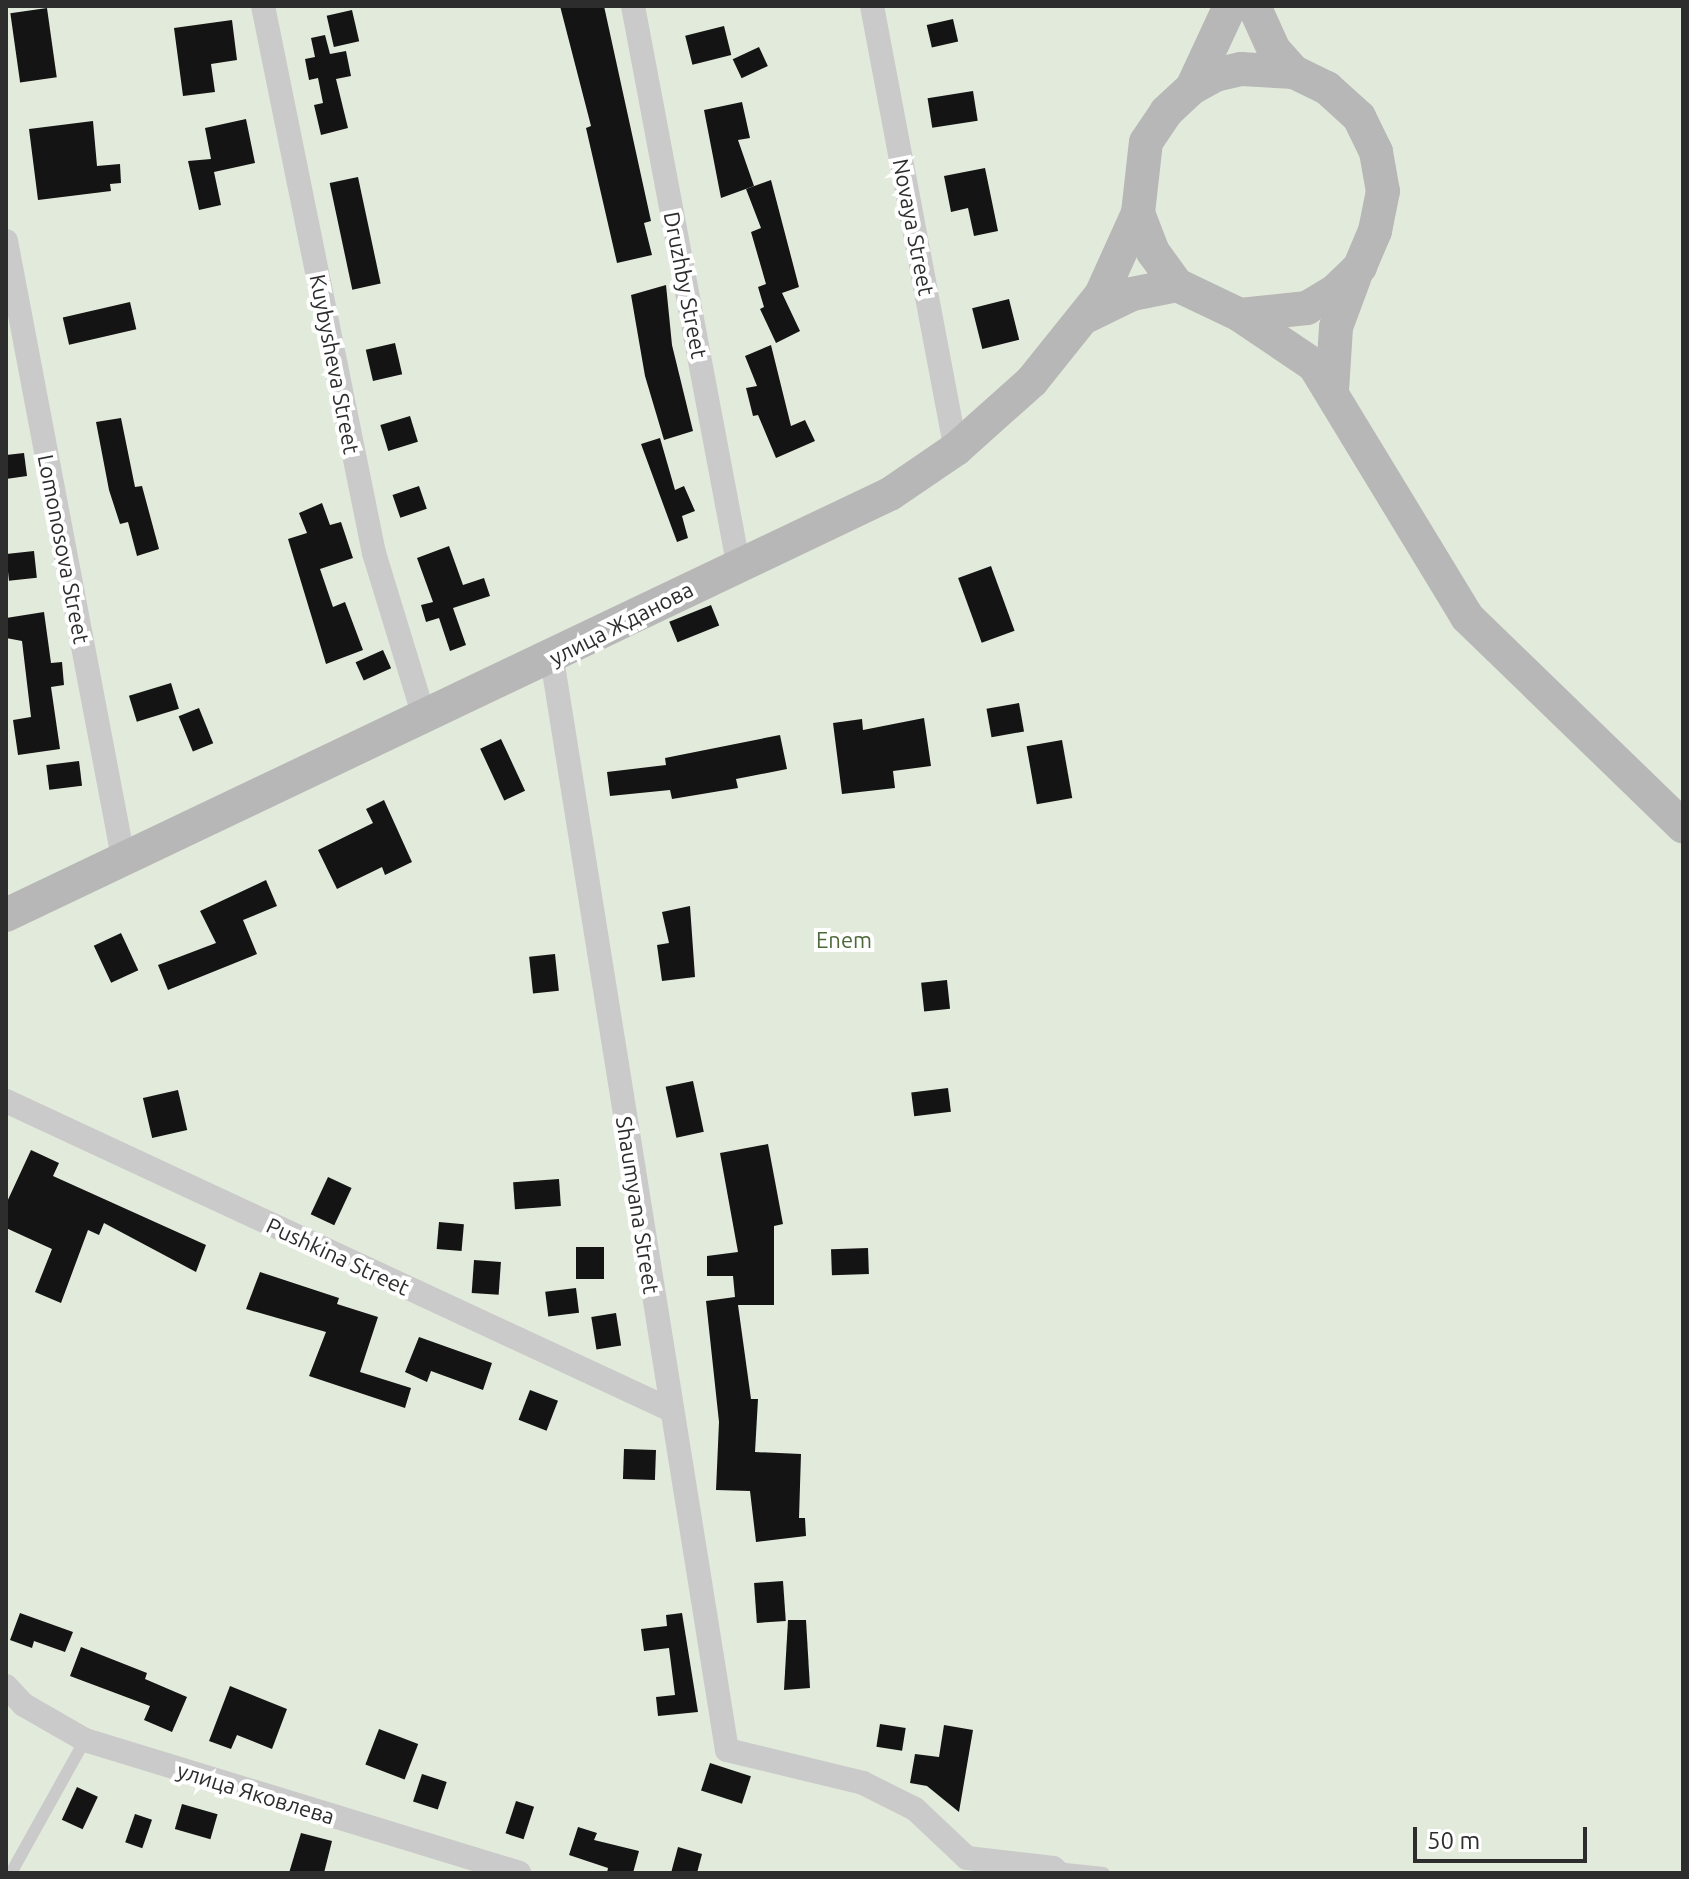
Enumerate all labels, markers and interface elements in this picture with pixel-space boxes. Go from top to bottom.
street label: Novaya Street [888,156,940,298]
street label: Druzhby Street [659,209,713,361]
street label: Kuybysheva Street [305,272,365,456]
street label: Lomonosova Street [33,452,95,646]
street label: улица Жданова [545,575,697,671]
park label: Enem [816,927,872,953]
street label: Shaumyana Street [611,1114,665,1296]
street label: Pushkina Street [262,1211,414,1301]
street label: улица Яковлева [174,1757,338,1829]
scale bar [1417,1811,1591,1861]
text: 50 m [1427,1827,1480,1854]

